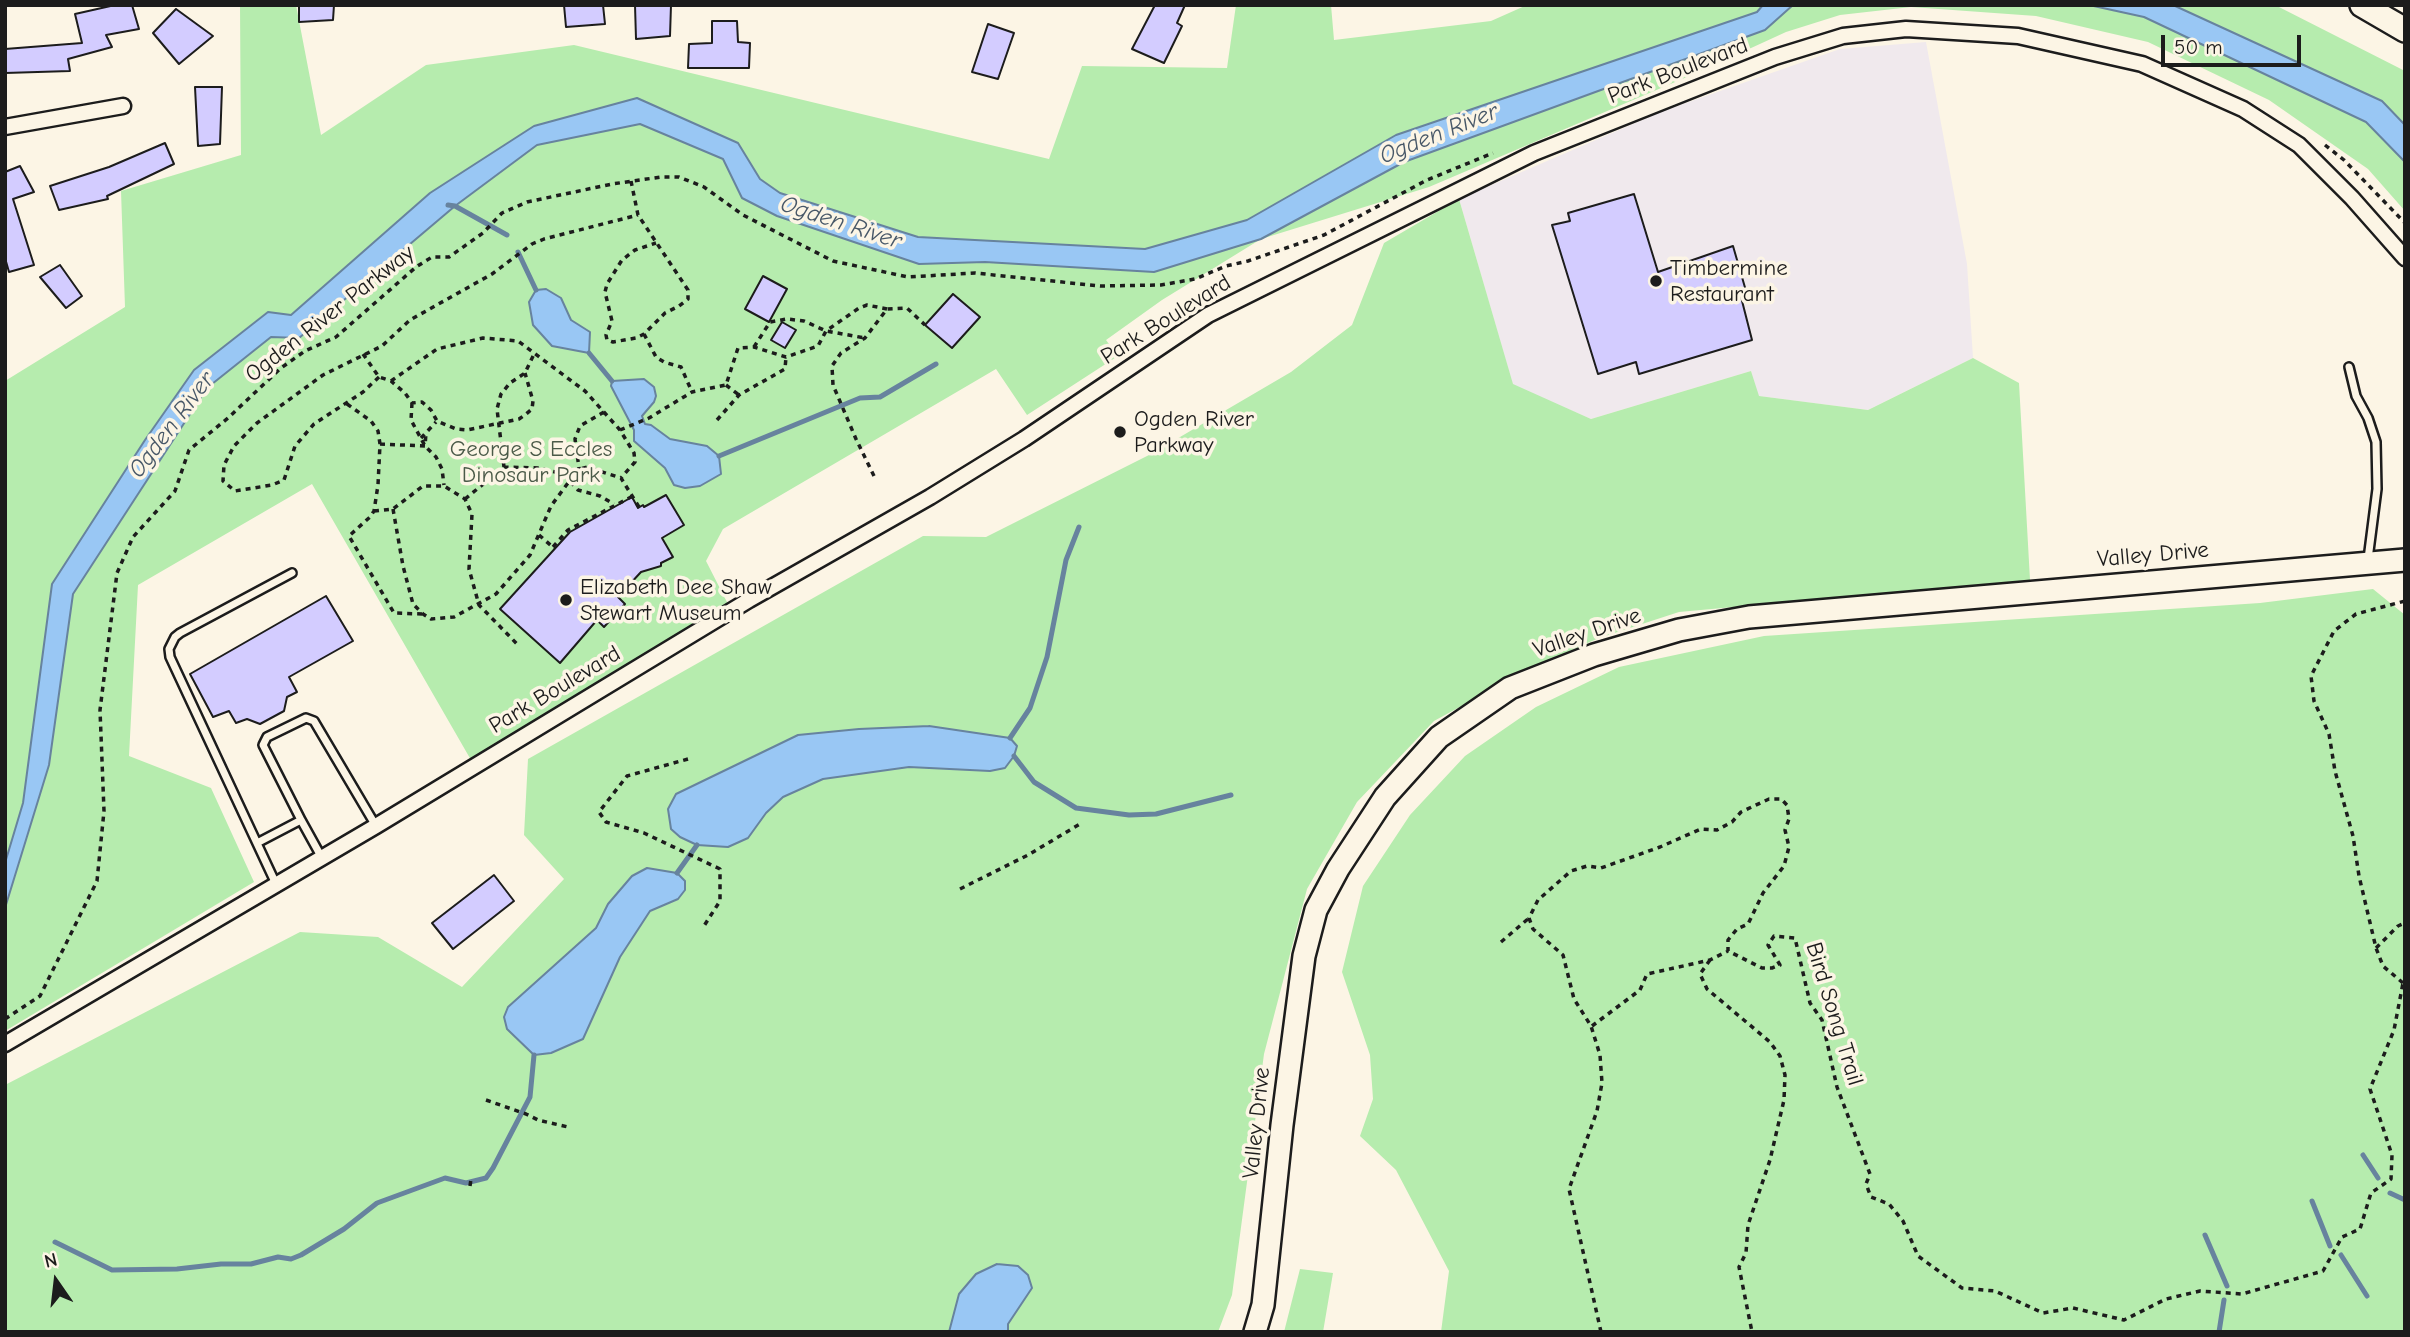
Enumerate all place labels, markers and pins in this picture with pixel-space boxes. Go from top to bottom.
place label: Timbermine Restaurant [1670,254,1788,308]
marker: Timbermine Restaurant [1648,273,1664,289]
place label: Ogden River Parkway [1134,405,1254,459]
marker: Ogden River Parkway [1112,424,1128,440]
place label: Elizabeth Dee Shaw Stewart Museum [580,573,772,627]
marker: Elizabeth Dee Shaw Stewart Museum [558,592,574,608]

